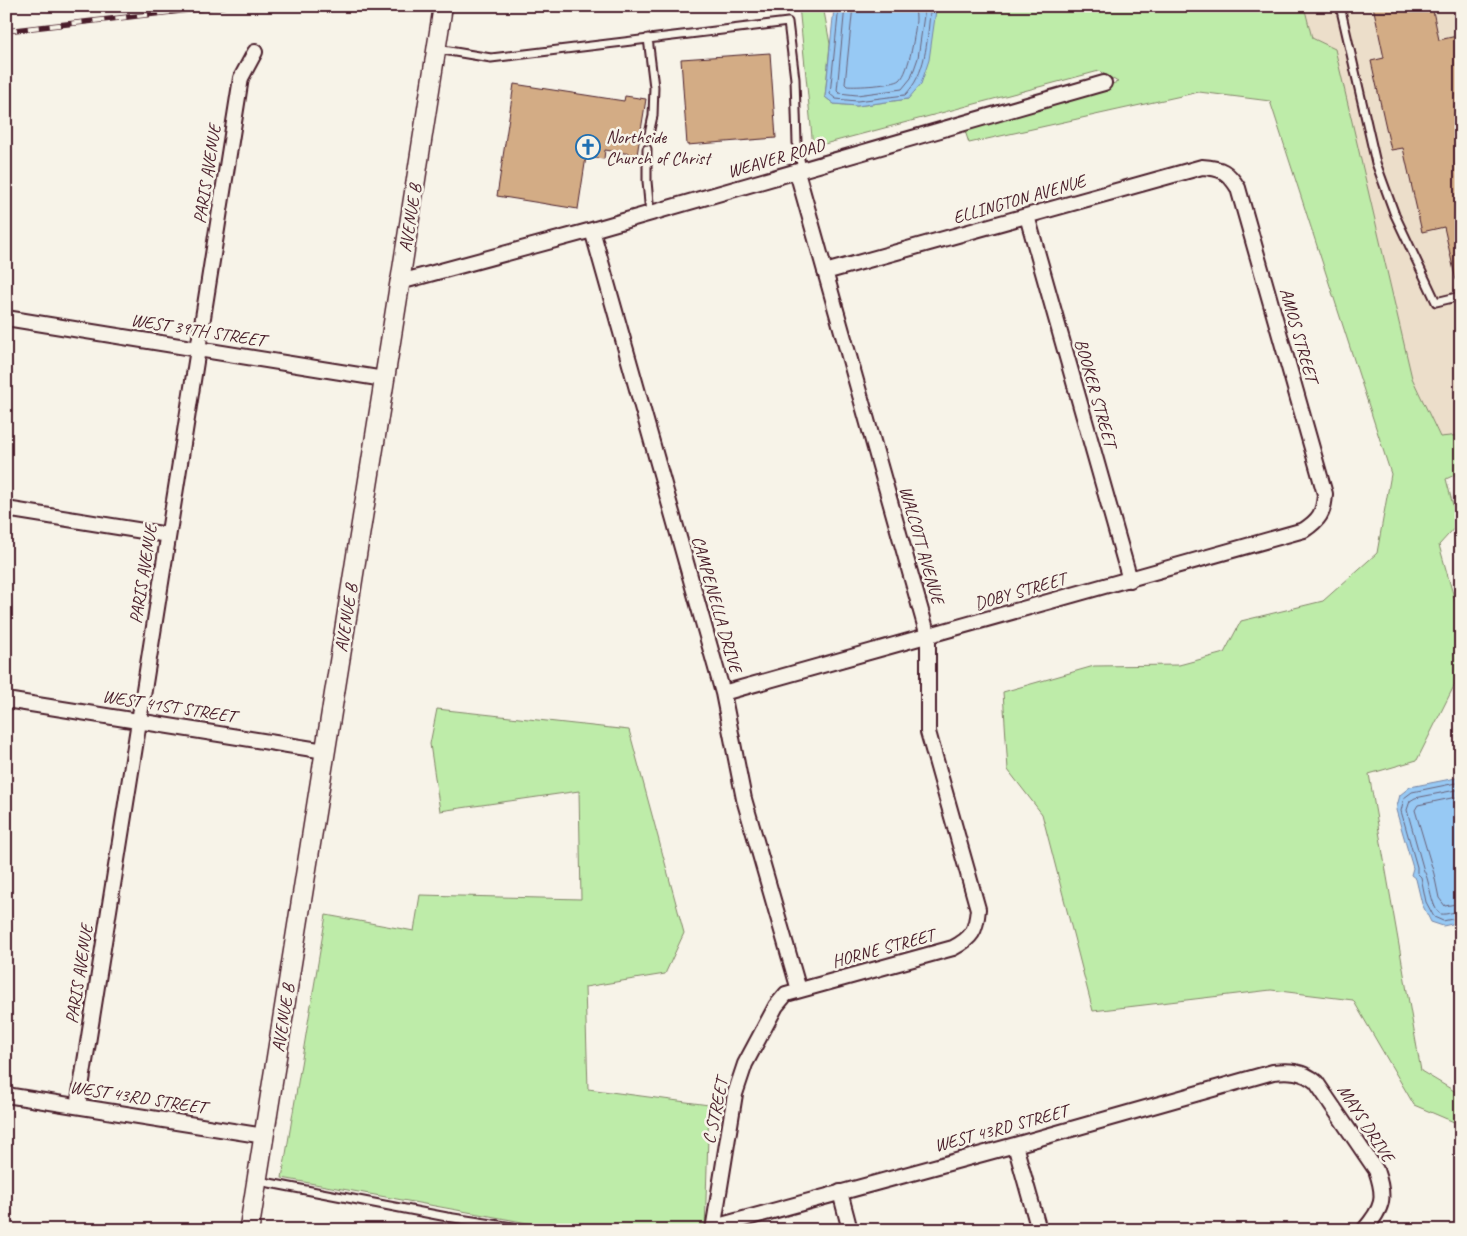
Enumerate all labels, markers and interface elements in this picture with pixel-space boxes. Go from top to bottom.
street label: PARIS AVENUE [188,121,226,225]
place label: Northside Church of Christ [606,126,713,169]
street label: WEAVER ROAD [725,133,829,182]
church icon: Northside Church of Christ [575,134,601,160]
street label: ELLINGTON AVENUE [950,169,1090,228]
street label: AVENUE B [394,181,426,254]
street label: AMOS STREET [1275,285,1324,389]
street label: WEST 39TH STREET [129,309,271,352]
street label: BOOKER STREET [1070,336,1123,453]
street label: WALCOTT AVENUE [895,484,950,608]
street label: PARIS AVENUE [124,521,162,625]
street label: CAMPENELLA DRIVE [687,533,748,677]
street label: DOBY STREET [972,566,1072,615]
street label: AVENUE B [330,581,362,654]
street label: WEST 41ST STREET [101,685,242,728]
street label: PARIS AVENUE [60,921,98,1025]
street label: HORNE STREET [829,923,940,972]
street label: AVENUE B [267,981,299,1054]
street label: C STREET [697,1072,734,1146]
street label: WEST 43RD STREET [69,1075,212,1119]
street label: MAYS DRIVE [1333,1080,1400,1168]
street label: WEST 43RD STREET [932,1098,1075,1156]

